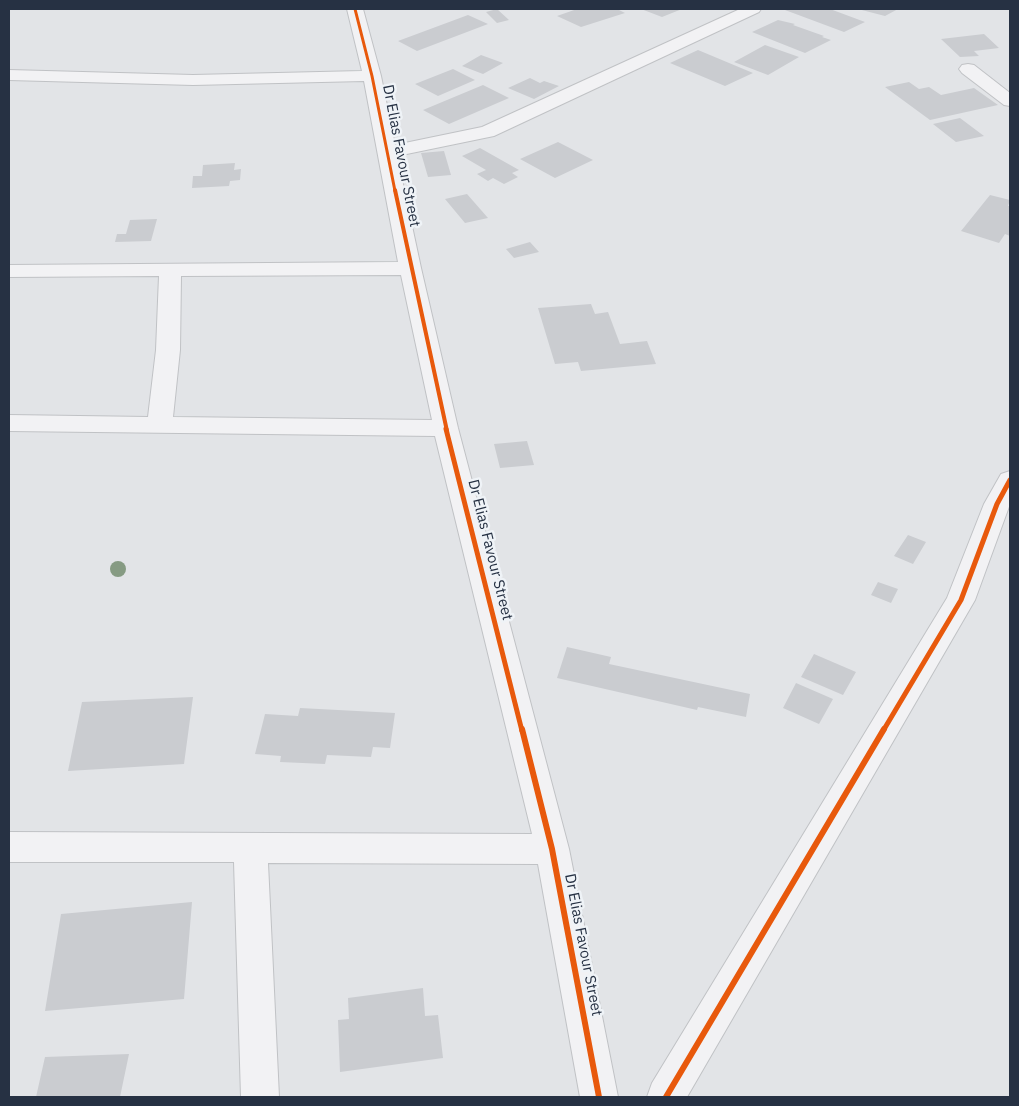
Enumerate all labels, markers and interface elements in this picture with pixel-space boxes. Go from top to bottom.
street label: Dr Elias Favour Street [378,83,424,229]
street label: Dr Elias Favour Street [464,478,516,622]
street label: Dr Elias Favour Street [560,872,606,1018]

